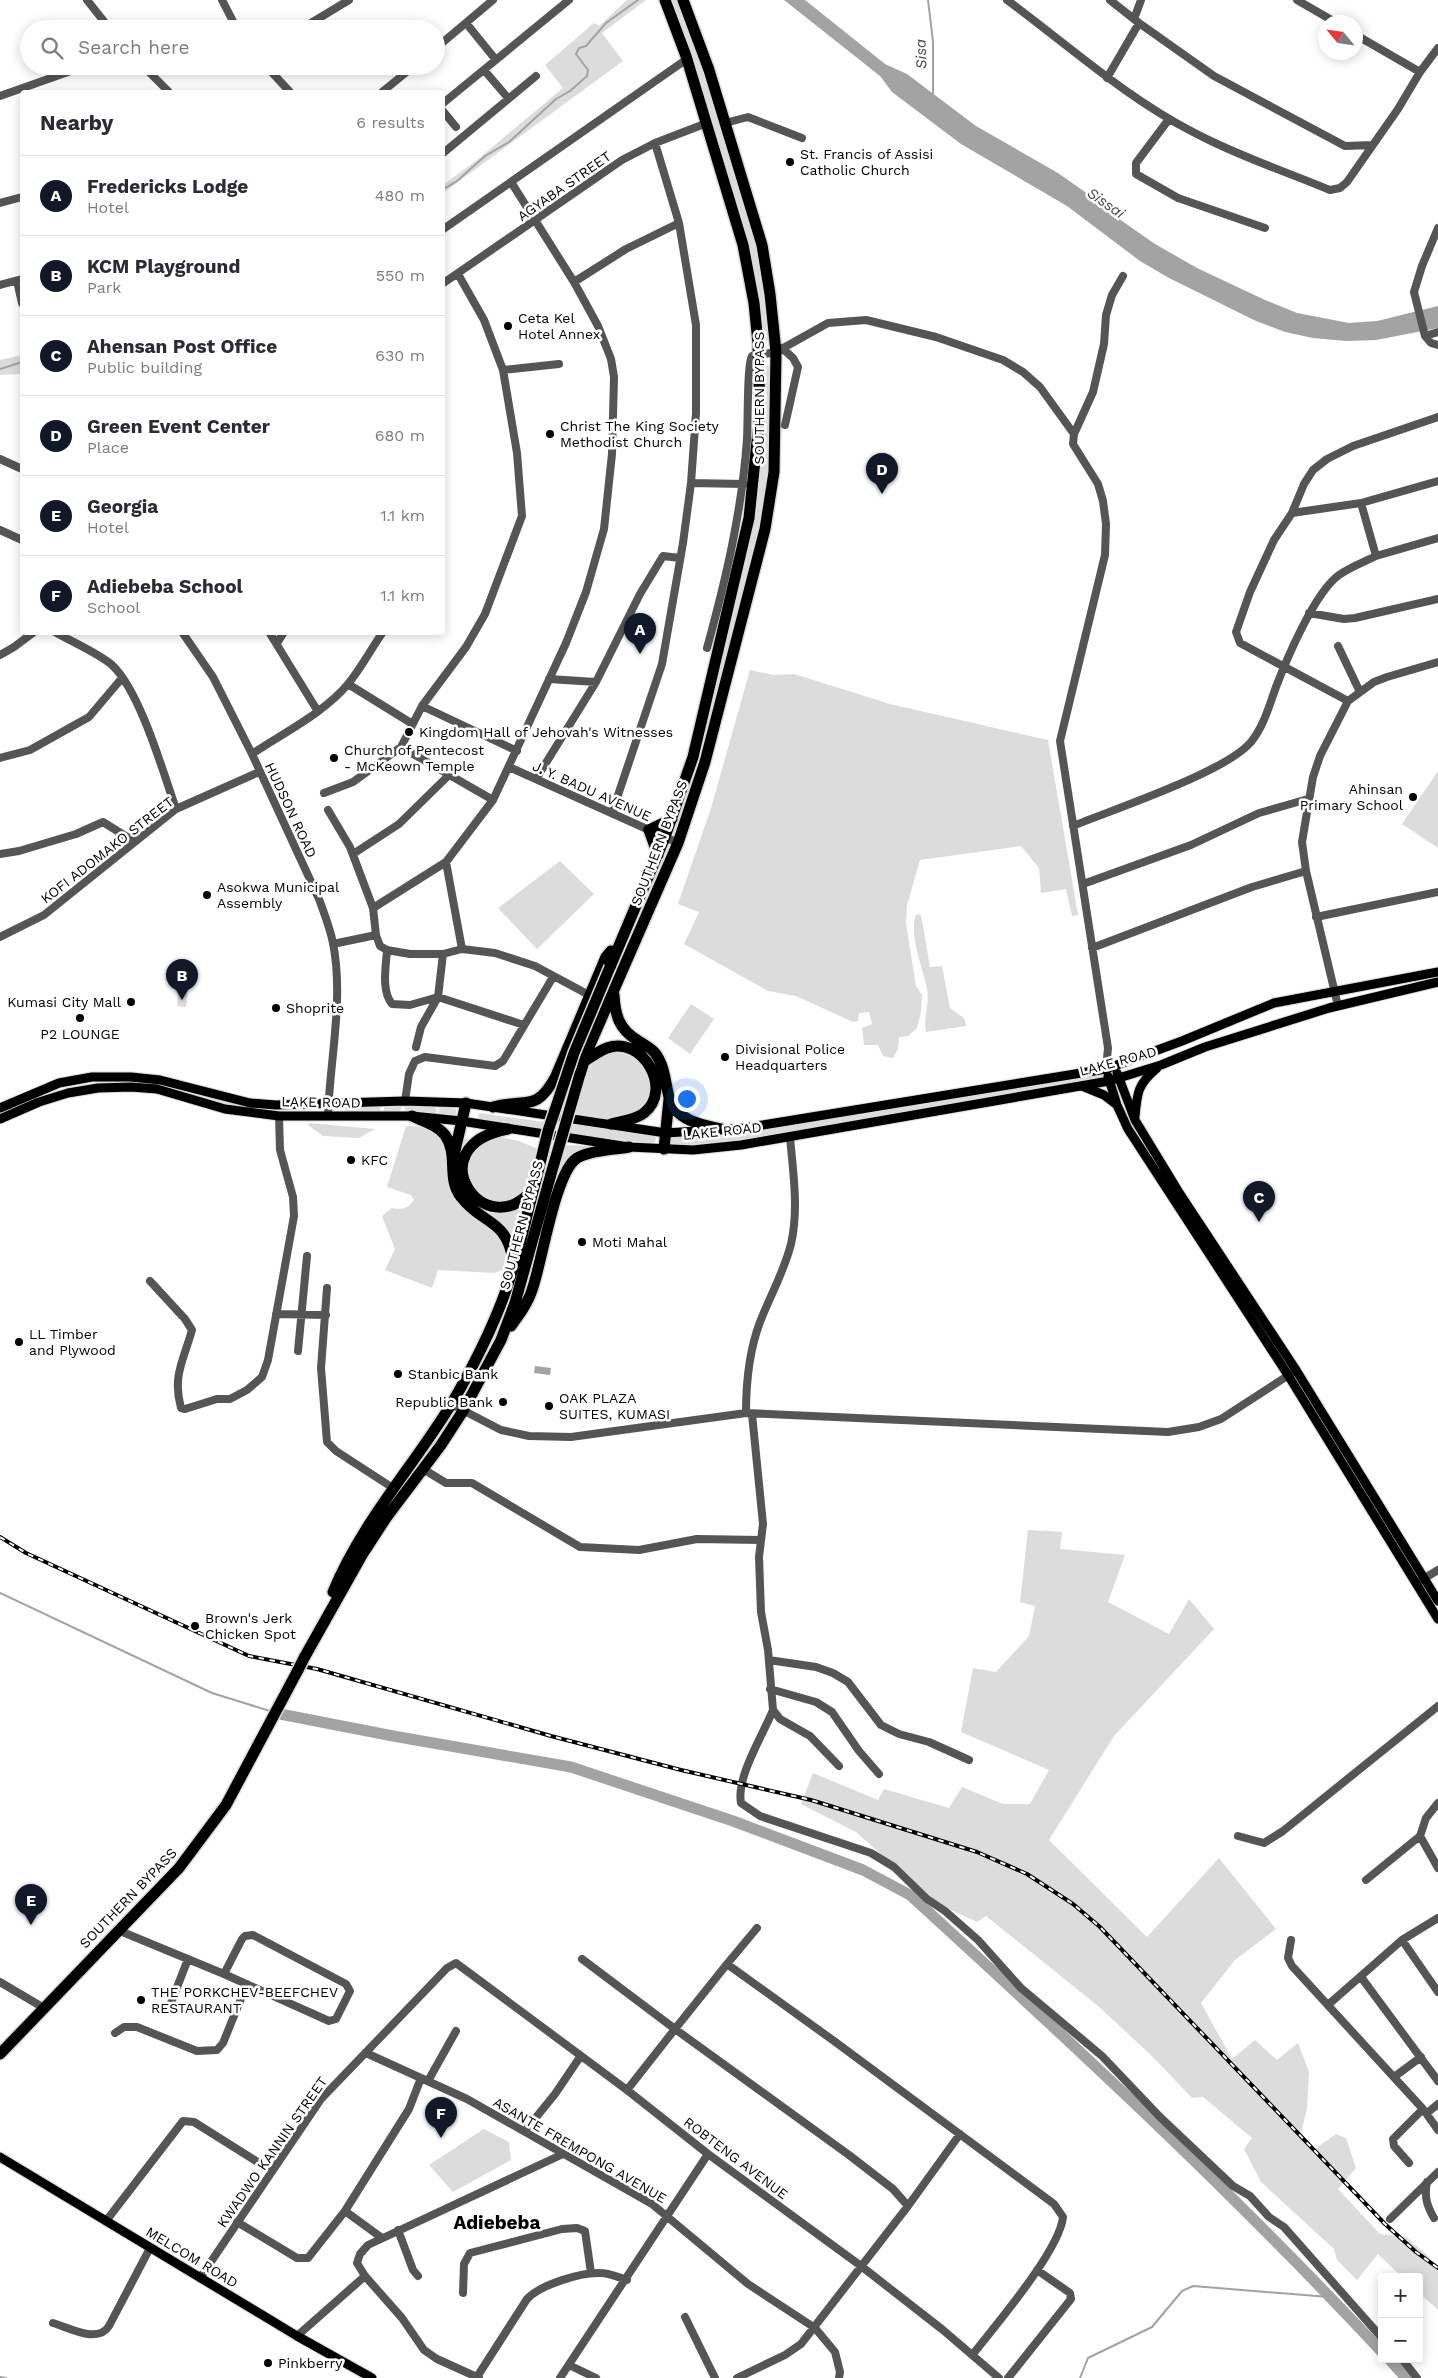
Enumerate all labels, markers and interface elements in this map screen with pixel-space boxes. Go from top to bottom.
north arrow [1318,15,1363,60]
search box [20,20,445,75]
icon: search [38,34,66,62]
text: Search here [78,36,189,59]
water label: Sisa [911,39,931,69]
text: Nearby [40,110,113,135]
text: 6 results [356,113,425,132]
place label: St. Francis of Assisi Catholic Church [800,146,933,178]
street label: AGYABA STREET [514,147,614,224]
marker: St. Francis of Assisi Catholic Church [784,156,796,168]
text: Fredericks Lodge [87,175,248,198]
water label: Sissai [1084,184,1129,223]
text: A [51,186,61,205]
text: 480 m [375,186,425,205]
text: Hotel [87,198,129,217]
text: KCM Playground [87,255,240,278]
text: B [51,266,61,285]
text: 550 m [376,266,425,285]
text: Park [87,278,121,297]
place label: Ceta Kel Hotel Annex [518,310,600,342]
marker: Ceta Kel Hotel Annex [502,320,514,332]
street label: SOUTHERN BYPASS [751,332,767,464]
text: Ahensan Post Office [87,335,277,358]
text: C [51,346,61,365]
text: 630 m [375,346,425,365]
text: Public building [87,358,202,377]
text: Green Event Center [87,415,270,438]
place label: Christ The King Society Methodist Church [560,418,720,450]
text: D [50,426,62,445]
text: 680 m [375,426,425,445]
marker: Christ The King Society Methodist Church [544,428,556,440]
text: Place [87,438,129,457]
pin: D [866,453,898,494]
text: Georgia [87,495,158,518]
text: E [51,506,61,525]
text: 1.1 km [380,506,425,525]
text: Hotel [87,518,129,537]
text: Adiebeba School [87,575,243,598]
text: F [51,586,61,605]
text: 1.1 km [380,586,425,605]
text: School [87,598,140,617]
pin: A [624,613,656,654]
place label: Kingdom Hall of Jehovah's Witnesses [419,724,673,740]
marker: Kingdom Hall of Jehovah's Witnesses [403,726,415,738]
place label: Church of Pentecost - McKeown Temple [344,742,484,774]
marker: Church of Pentecost - McKeown Temple [328,752,340,764]
street label: J. Y. BADU AVENUE [530,758,654,824]
street label: HUDSON ROAD [262,760,320,860]
street label: SOUTHERN BYPASS [628,778,690,908]
place label: Ahinsan Primary School [1300,781,1404,813]
marker: Ahinsan Primary School [1407,791,1419,803]
street label: KOFI ADOMAKO STREET [38,793,177,907]
place label: Asokwa Municipal Assembly [217,879,340,911]
marker: Asokwa Municipal Assembly [201,889,213,901]
pin: B [166,959,198,1000]
place label: Kumasi City Mall [7,994,122,1010]
marker: Kumasi City Mall [125,996,137,1008]
place label: Shoprite [286,1000,344,1016]
marker: Shoprite [270,1002,282,1014]
marker: P2 LOUNGE [74,1012,86,1024]
place label: P2 LOUNGE [40,1026,120,1042]
place label: Divisional Police Headquarters [735,1041,845,1073]
street label: LAKE ROAD [1078,1043,1158,1079]
marker: Divisional Police Headquarters [719,1051,731,1063]
your location [674,1086,700,1112]
street label: LAKE ROAD [281,1093,361,1111]
street label: LAKE ROAD [682,1119,762,1143]
place label: KFC [361,1152,388,1168]
marker: KFC [345,1154,357,1166]
street label: SOUTHERN BYPASS [496,1159,546,1291]
pin: C [1243,1181,1275,1222]
place label: Moti Mahal [592,1234,668,1250]
marker: Moti Mahal [576,1236,588,1248]
place label: LL Timber and Plywood [29,1326,116,1358]
marker: LL Timber and Plywood [13,1336,25,1348]
place label: Stanbic Bank [408,1366,498,1382]
marker: Stanbic Bank [392,1368,404,1380]
place label: OAK PLAZA SUITES, KUMASI [559,1390,670,1422]
place label: Republic Bank [395,1394,493,1410]
marker: Republic Bank [497,1396,509,1408]
marker: OAK PLAZA SUITES, KUMASI [543,1400,555,1412]
place label: Brown's Jerk Chicken Spot [205,1610,296,1642]
marker: Brown's Jerk Chicken Spot [189,1620,201,1632]
street label: SOUTHERN BYPASS [76,1845,180,1951]
pin: E [15,1884,47,1925]
place label: THE PORKCHEV-BEEFCHEV RESTAURANT [151,1984,338,2016]
marker: THE PORKCHEV-BEEFCHEV RESTAURANT [135,1994,147,2006]
street label: KWADWO KANNIN STREET [214,2073,331,2231]
street label: ASANTE FREMPONG AVENUE [490,2094,670,2206]
pin: F [425,2097,457,2138]
street label: ROBTENG AVENUE [681,2114,791,2202]
district label: Adiebeba [454,2211,540,2234]
street label: MELCOM ROAD [143,2223,241,2291]
map controls [1378,2273,1423,2363]
button: + [1378,2273,1423,2318]
button: − [1378,2318,1423,2363]
place label: Pinkberry [278,2355,343,2371]
marker: Pinkberry [262,2357,274,2369]

